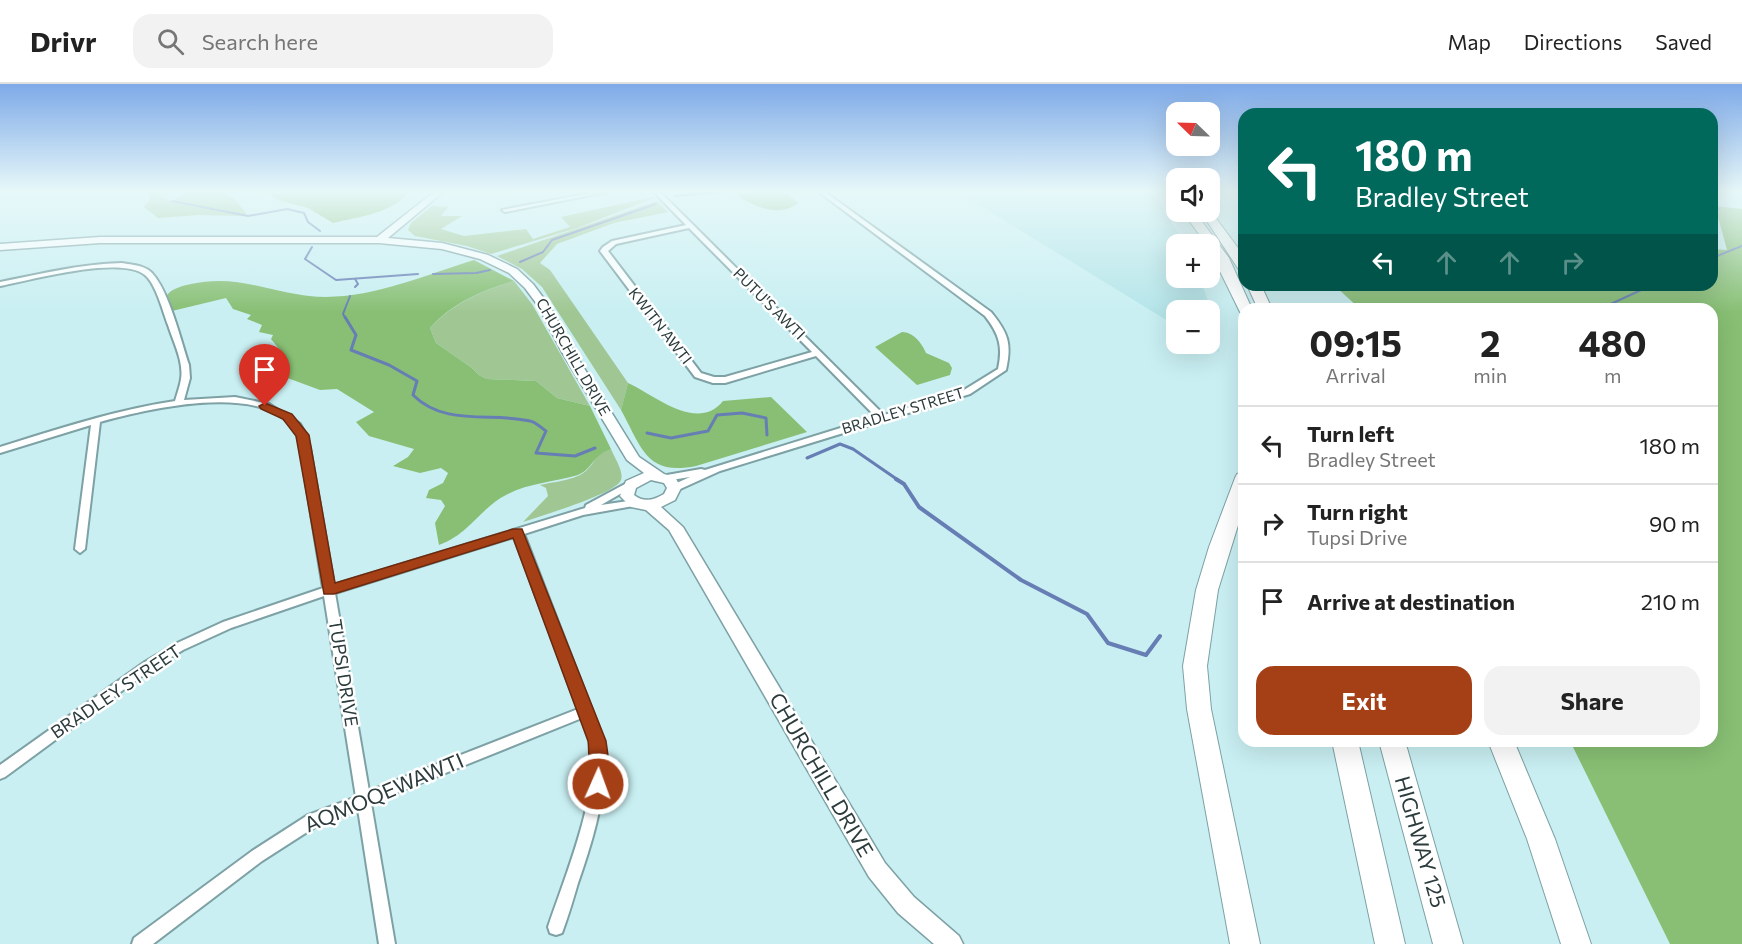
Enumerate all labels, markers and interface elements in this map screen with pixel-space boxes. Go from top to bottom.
search box [133,14,553,68]
text: Drivr [30,24,97,58]
icon: search [154,25,187,58]
text: Search here [202,28,318,55]
text: Map [1448,29,1491,54]
text: Directions [1524,29,1622,54]
text: Saved [1655,29,1712,54]
north arrow [1166,102,1220,156]
map controls [1166,102,1220,354]
text: 180 m [1355,128,1473,180]
icon: left [1256,132,1334,210]
button: sound [1166,168,1220,222]
text: Bradley Street [1355,180,1529,213]
button: + [1166,234,1220,288]
icon: left [1367,246,1400,279]
icon: ahead [1430,246,1463,279]
icon: ahead [1493,246,1526,279]
icon: right [1556,246,1589,279]
street label: PUTU'S AWTI [730,264,809,343]
street label: KWITN AWTI [625,284,696,367]
street label: CHURCHILL DRIVE [533,295,615,418]
button: − [1166,300,1220,354]
text: 09:15 [1309,320,1402,364]
text: 2 [1480,320,1501,364]
text: 480 [1579,320,1647,364]
pin [239,344,290,406]
icon: arrive [248,353,281,386]
text: Arrival [1325,363,1386,387]
text: min [1473,363,1507,387]
text: m [1604,363,1621,387]
street label: BRADLEY STREET [839,383,966,437]
text: Turn left [1307,420,1394,447]
icon: left [1256,429,1289,462]
text: 180 m [1639,432,1700,459]
text: Bradley Street [1307,447,1436,471]
text: Turn right [1307,498,1408,525]
icon: right [1256,507,1289,540]
text: 90 m [1649,510,1700,537]
text: Tupsi Drive [1307,525,1407,549]
icon: arrive [1256,585,1289,618]
text: Arrive at destination [1307,588,1515,615]
text: 210 m [1641,588,1700,615]
street label: TUPSI DRIVE [325,618,363,728]
street label: BRADLEY STREET [46,639,185,743]
button: Exit [1256,666,1472,735]
button: Share [1484,666,1700,735]
street label: CHURCHILL DRIVE [765,688,880,861]
street label: AQMOQEWAWTI [300,747,467,836]
position arrow [566,752,630,816]
street label: HIGHWAY 125 [1391,773,1452,910]

